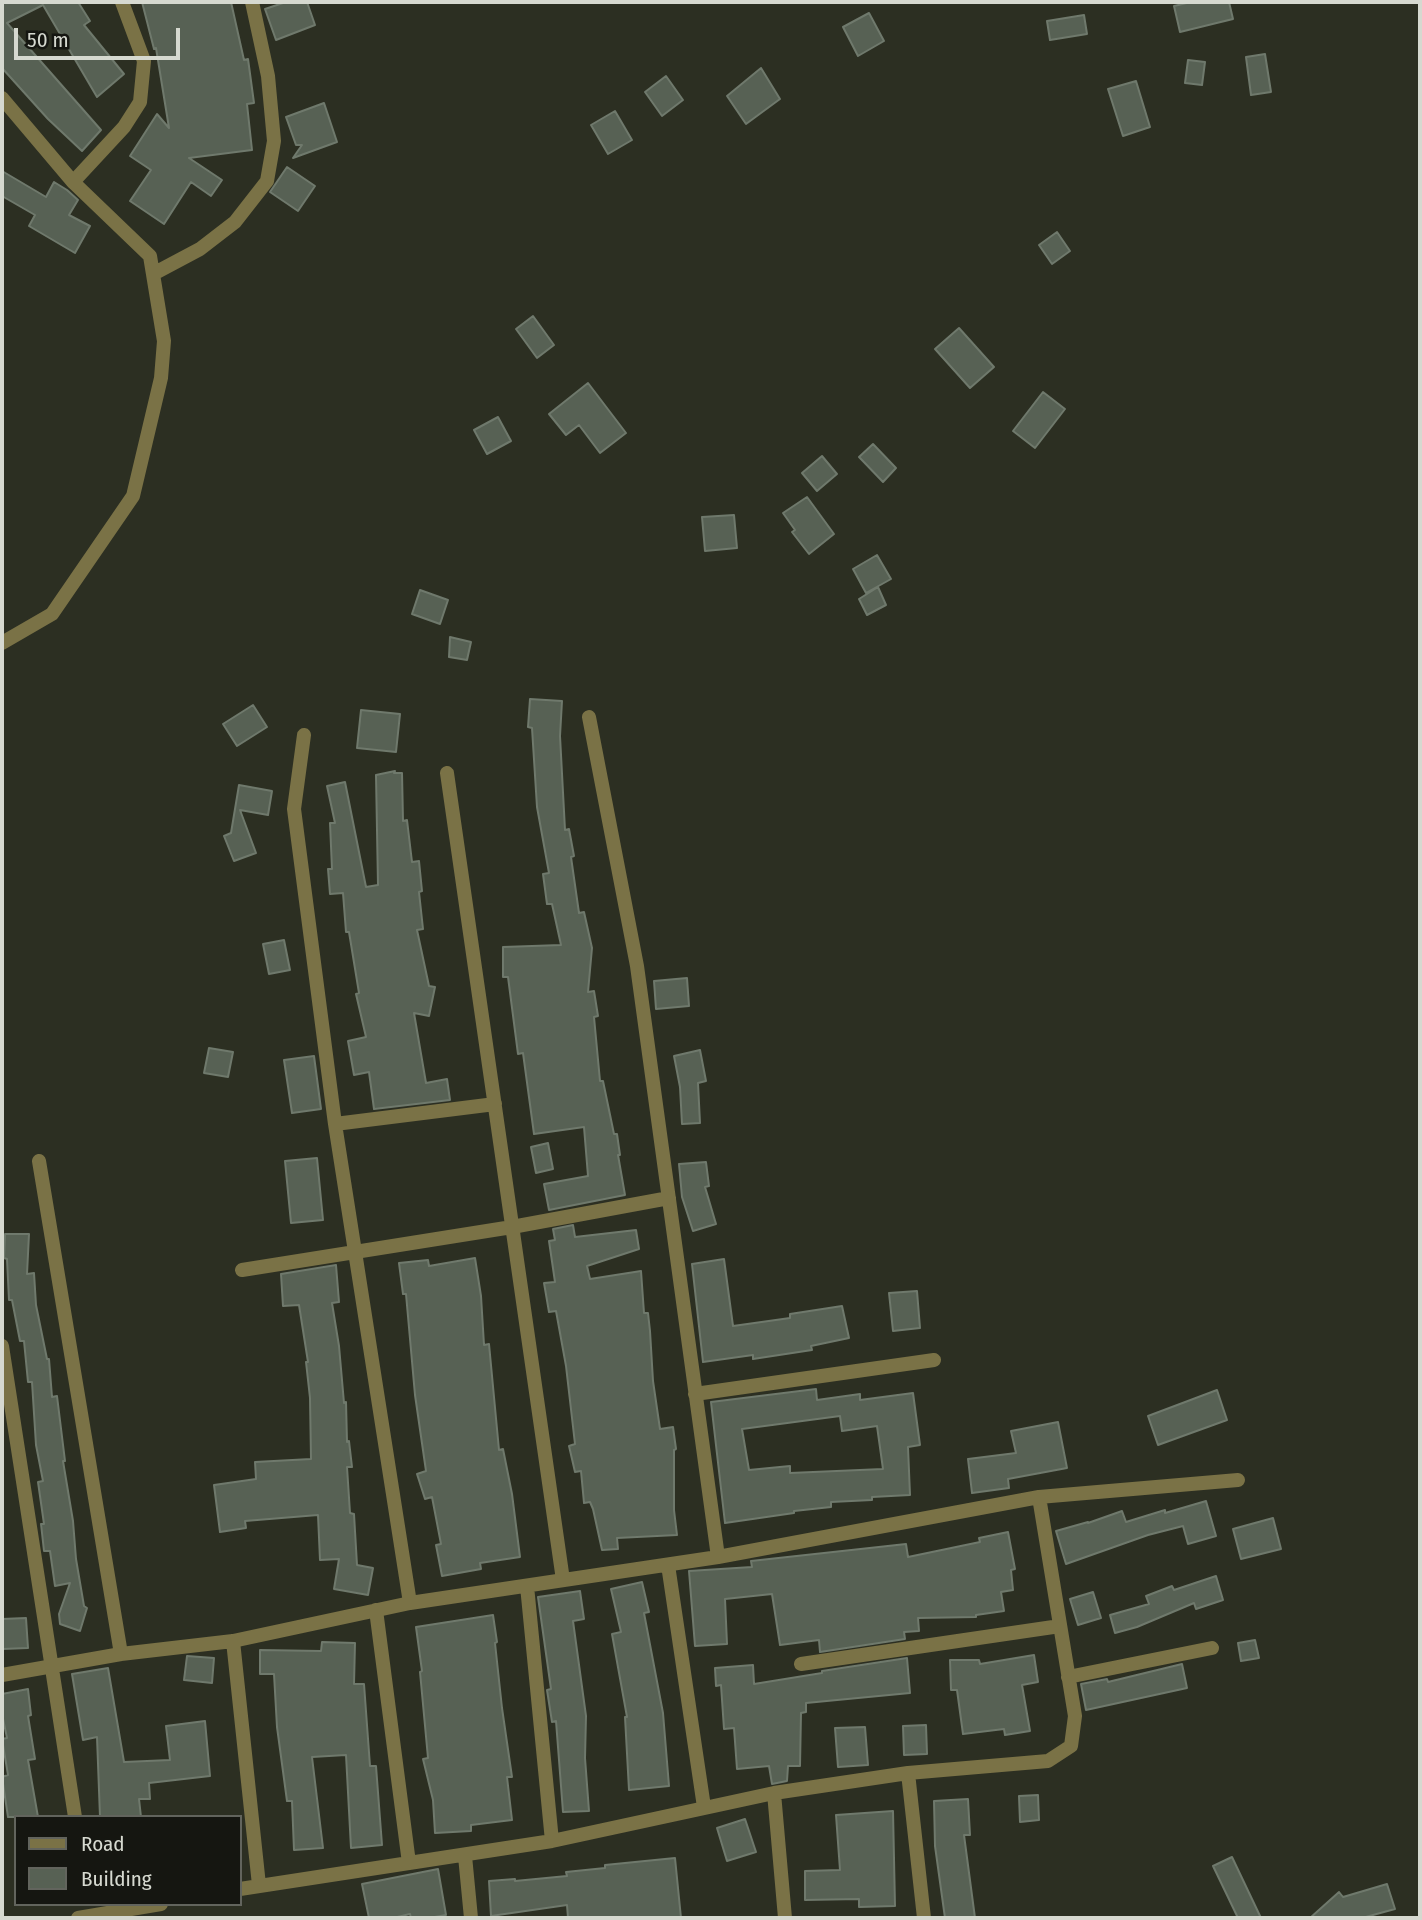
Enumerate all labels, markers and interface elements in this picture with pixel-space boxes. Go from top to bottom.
scale bar [18,14,184,58]
text: 50 m [27,27,69,53]
legend [14,1815,242,1906]
text: Road [81,1831,125,1857]
text: Building [81,1866,152,1892]

